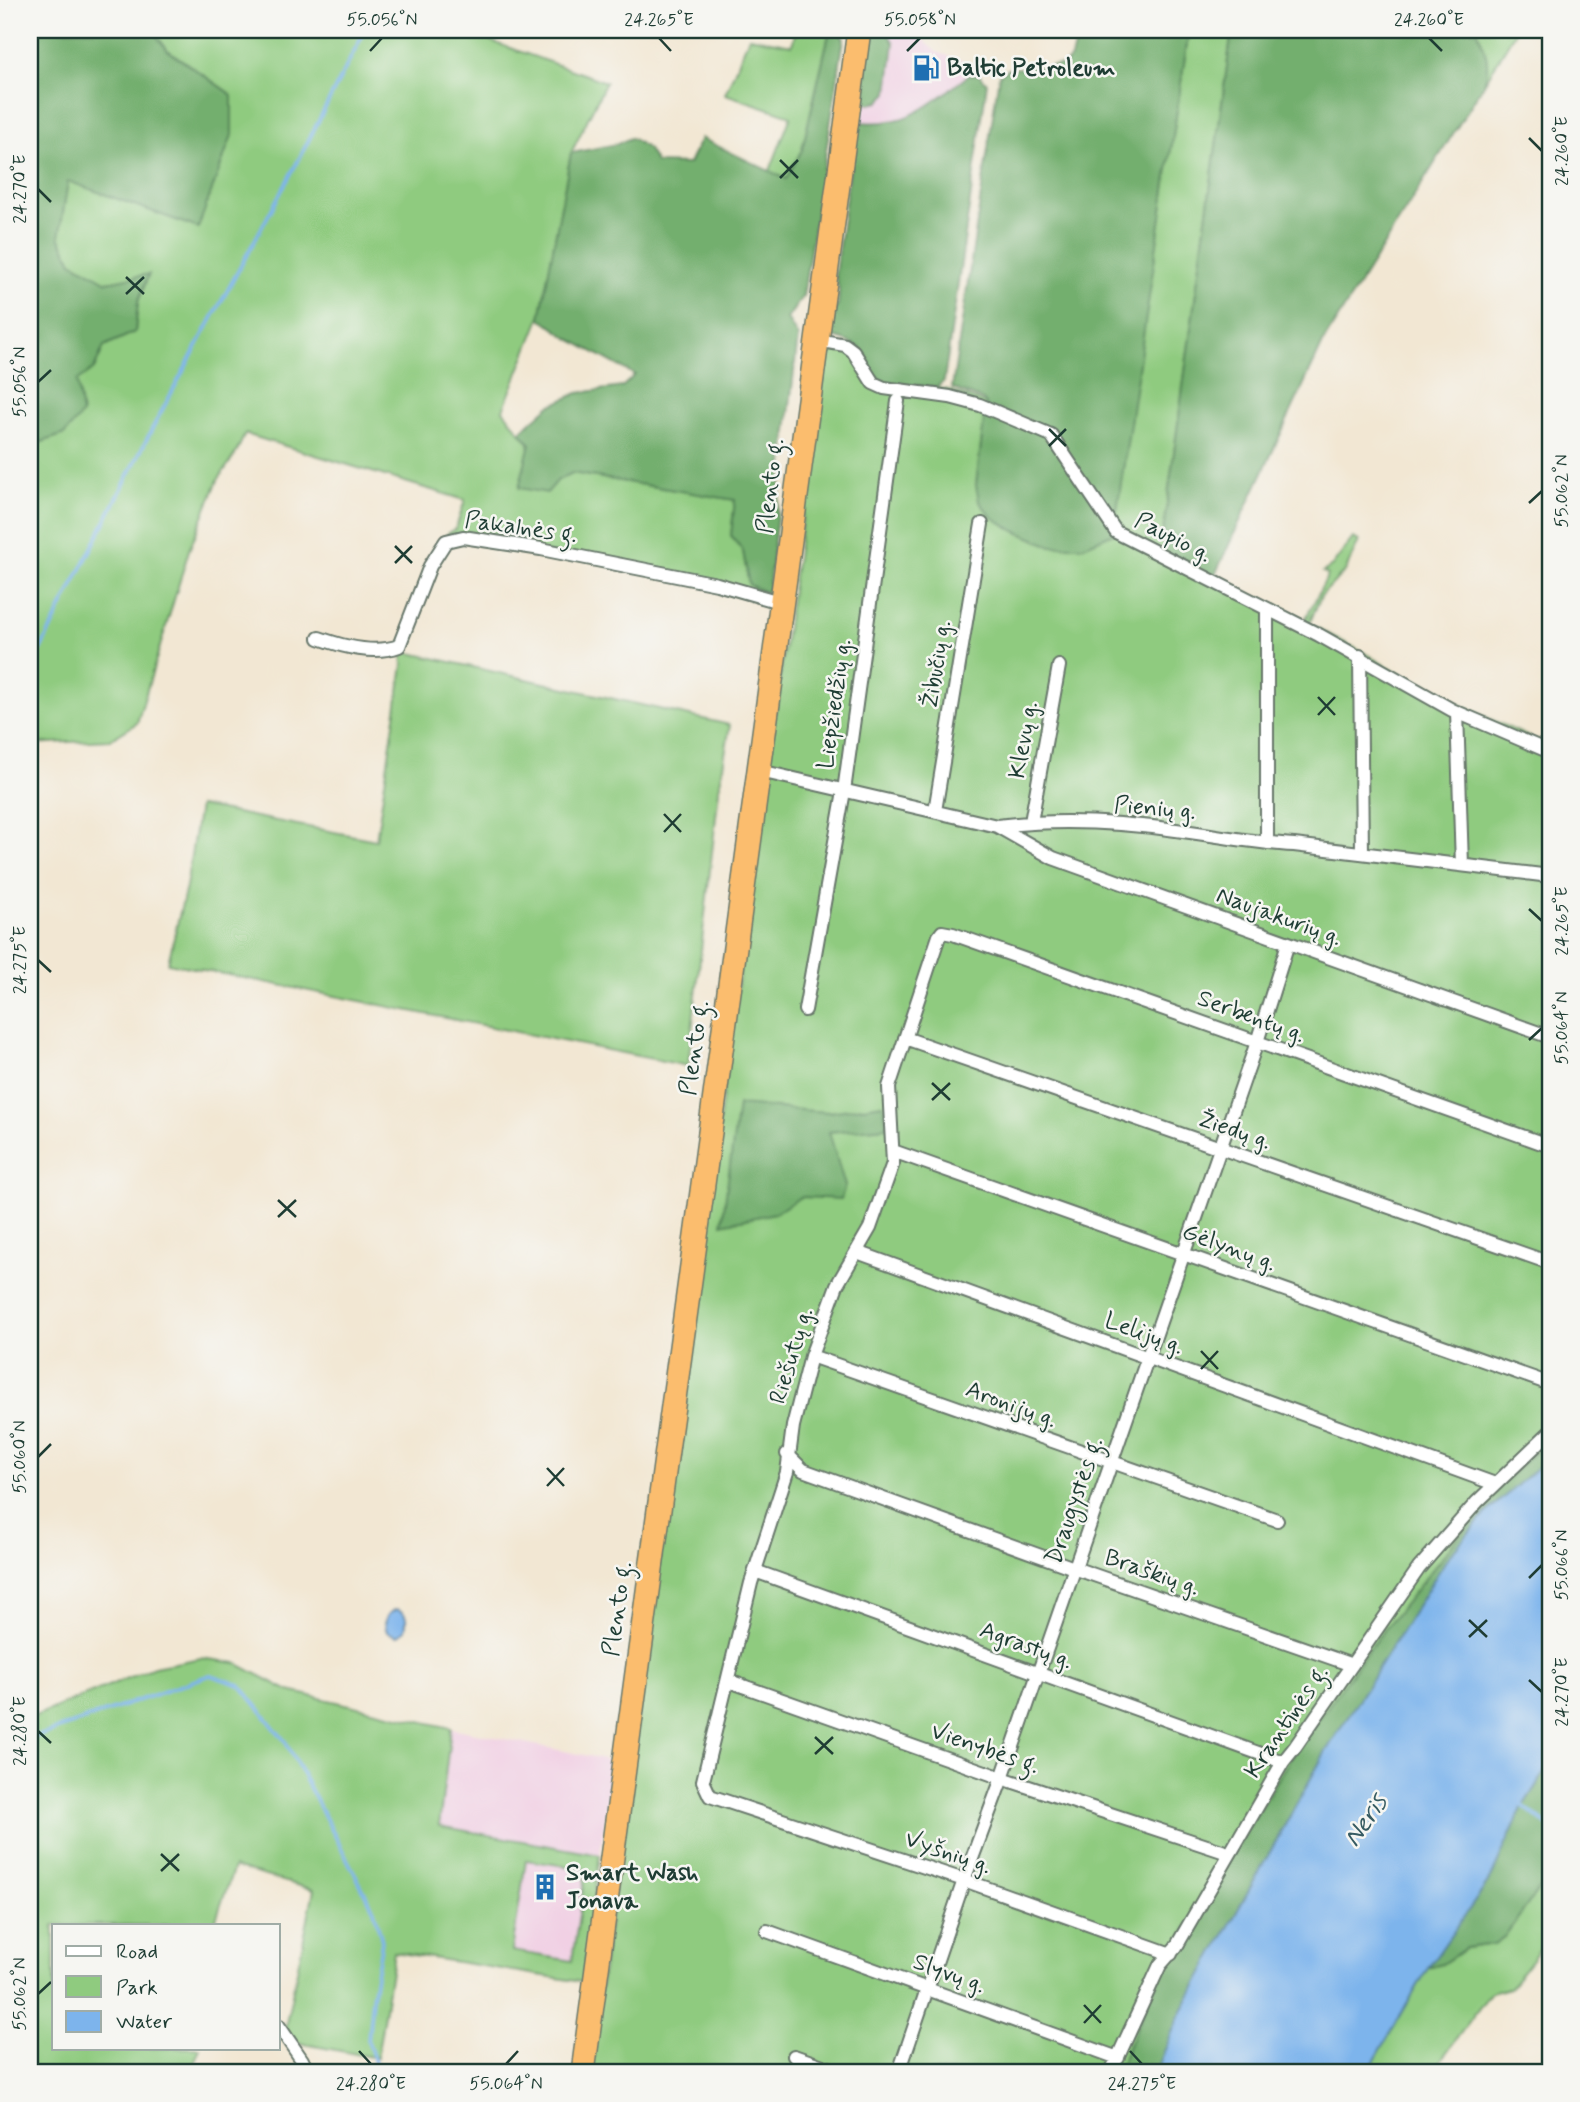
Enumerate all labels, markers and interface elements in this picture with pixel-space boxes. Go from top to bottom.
text: 55.056°N [347,8,417,32]
text: 24.265°E [624,8,694,32]
text: 55.058°N [884,8,956,32]
text: 24.260°E [1394,8,1464,32]
fuel station icon: Baltic Petroleum [911,53,941,83]
place label: Baltic Petroleum [947,53,1116,84]
text: 24.260°E [1550,116,1574,186]
text: 24.270°E [8,154,32,224]
text: 55.056°N [8,347,32,417]
street label: Plento g. [750,437,795,536]
text: 55.062°N [1550,454,1574,528]
street label: Pakalnės g. [462,505,579,554]
street label: Paupio g. [1129,505,1217,571]
street label: Žibučių g. [915,618,959,710]
street label: Liepžiedžių g. [811,637,859,771]
street label: Klevų g. [1002,699,1046,781]
street label: Pienių g. [1113,790,1197,828]
street label: Naujakurių g. [1212,880,1346,954]
text: 24.265°E [1550,886,1574,956]
text: 24.275°E [8,926,32,994]
street label: Serbentų g. [1193,983,1309,1051]
text: 55.064°N [1550,991,1574,1065]
street label: Plento g. [673,999,720,1098]
street label: Žiedų g. [1195,1104,1275,1158]
street label: Gėlynų g. [1178,1217,1280,1279]
street label: Riešutų g. [763,1304,821,1408]
street label: Lelijų g. [1100,1305,1188,1363]
street label: Aronijų g. [961,1374,1061,1436]
text: 55.060°N [8,1420,32,1494]
street label: Draugystės g. [1039,1433,1114,1570]
text: 55.066°N [1550,1529,1574,1601]
street label: Braškių g. [1100,1542,1204,1604]
street label: Plento g. [596,1560,643,1659]
street label: Agrastų g. [975,1615,1077,1677]
text: 24.270°E [1550,1657,1574,1727]
street label: Krantinės g. [1238,1659,1339,1786]
text: 24.280°E [8,1696,32,1766]
street label: Vienybės g. [926,1716,1043,1785]
water label: Neris [1336,1786,1397,1854]
street label: Vyšnių g. [901,1824,995,1882]
place label: Smart Wash Jonava [566,1858,699,1917]
building icon: Smart Wash Jonava [530,1872,560,1902]
legend [52,1924,280,2050]
text: Road [116,1938,158,1966]
street label: Slyvų g. [909,1947,989,2001]
text: 55.062°N [8,1957,32,2031]
text: Park [116,1974,158,2002]
text: Water [116,2008,172,2036]
text: 24.280°E [336,2072,406,2096]
text: 55.064°N [469,2072,543,2096]
text: 24.275°E [1108,2072,1176,2096]

